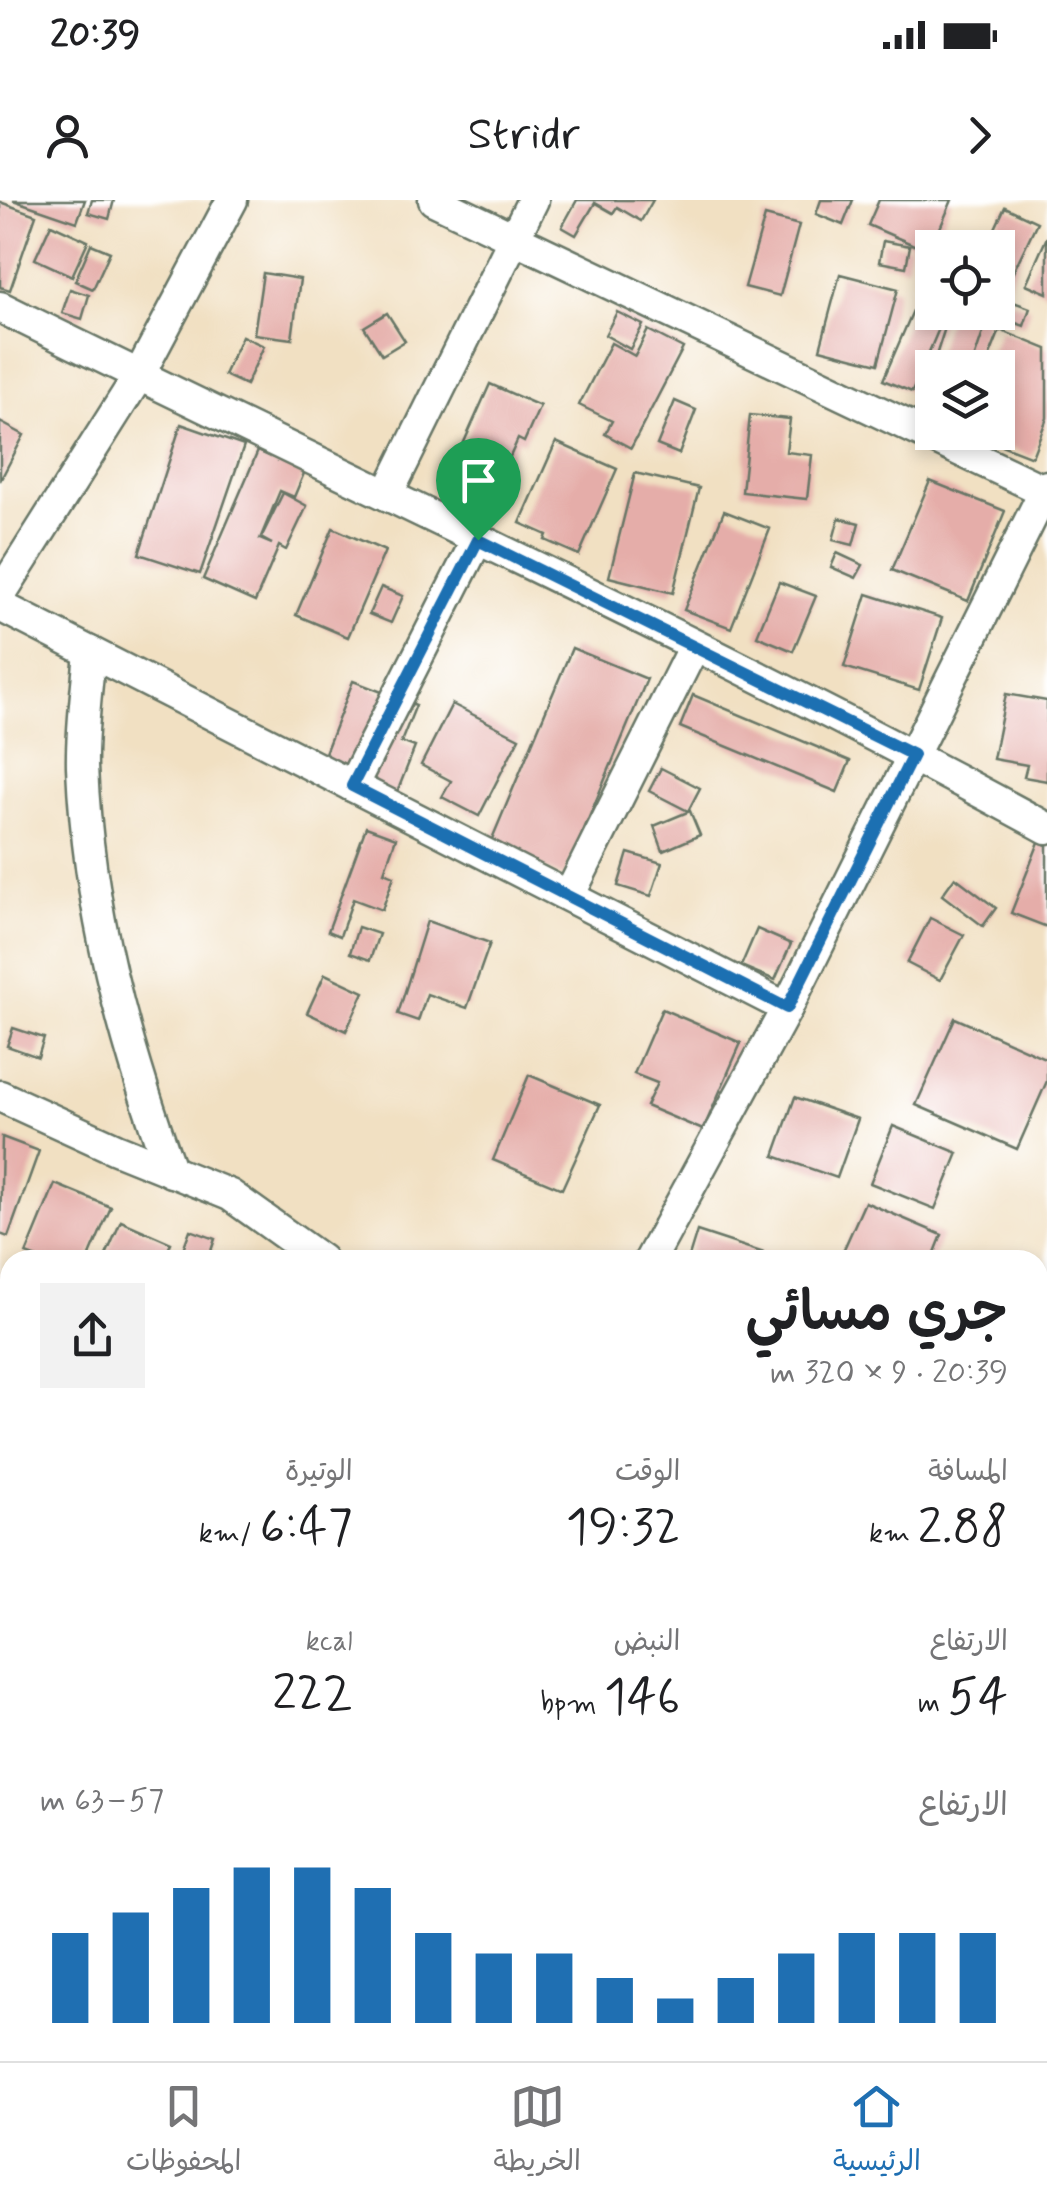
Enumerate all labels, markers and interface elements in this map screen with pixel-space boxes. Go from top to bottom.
text: 20:39 [50,11,140,60]
text: Stridr [467,106,580,165]
icon: person [40,108,95,163]
icon: forward [952,108,1007,163]
map controls [915,230,1015,450]
button: locate [915,230,1015,330]
button: layers [915,350,1015,450]
pin [436,438,521,541]
icon: arrive [451,453,506,508]
text: جري مسائي [745,1278,1008,1350]
button: share [40,1283,145,1388]
text: 20:39 · 9 × 320 m [770,1352,1008,1394]
text: الوتيرة [285,1454,353,1491]
text: الوقت [615,1454,680,1491]
text: المسافة [928,1454,1008,1491]
text: 6:47 [259,1495,353,1561]
text: 19:32 [566,1495,680,1561]
text: 2.88 [918,1495,1008,1561]
text: /km [199,1516,259,1553]
text: km [869,1516,918,1553]
text: kcal [306,1624,353,1661]
text: النبض [613,1624,680,1661]
text: الارتفاع [929,1624,1008,1661]
text: 222 [272,1661,353,1727]
text: 146 [604,1665,680,1731]
text: 54 [948,1665,1008,1731]
text: bpm [540,1686,604,1723]
text: m [918,1686,948,1723]
text: 57–63 m [40,1780,164,1822]
text: الارتفاع [918,1785,1008,1827]
tab: المحفوظات [126,2079,241,2185]
tab: الخريطة [494,2079,581,2185]
tab: الرئيسية [833,2079,921,2185]

